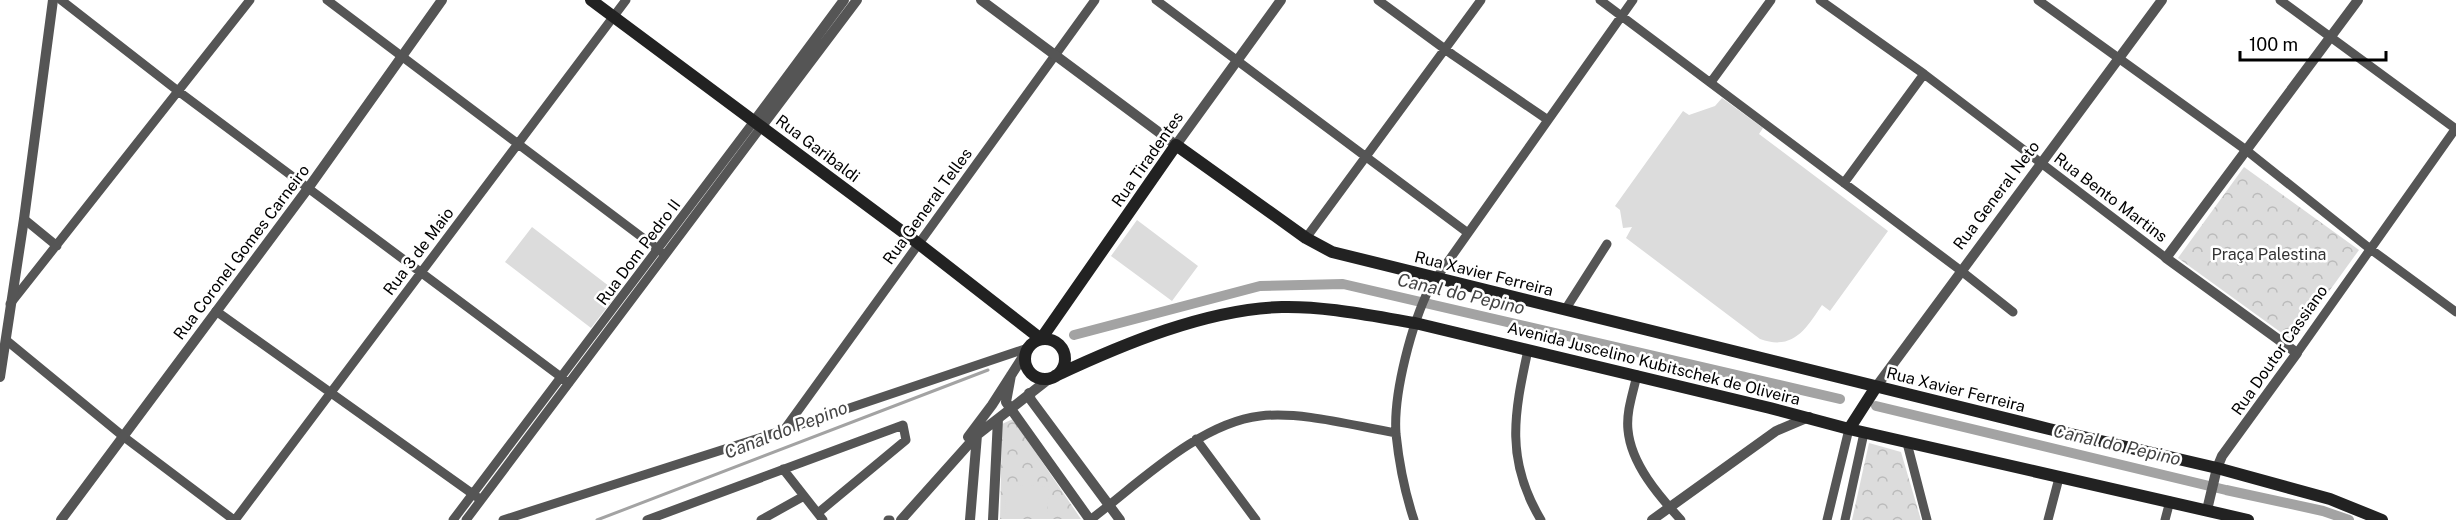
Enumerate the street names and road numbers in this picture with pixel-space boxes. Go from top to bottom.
street label: Rua Tiradentes [1108,108,1187,210]
street label: Rua Garibaldi [772,111,863,186]
street label: Rua General Neto [1949,137,2043,253]
street label: Rua General Telles [879,144,976,268]
street label: Rua Bento Martins [2050,149,2171,246]
street label: Rua Coronel Gomes Carneiro [169,161,313,343]
street label: Rua Dom Pedro II [592,196,684,309]
street label: Rua 3 de Maio [379,204,458,299]
street label: Rua Xavier Ferreira [1413,247,1555,300]
street label: Rua Doutor Cassiano [2227,282,2331,419]
street label: Avenida Juscelino Kubitschek de Oliveira [1506,318,1802,409]
street label: Rua Xavier Ferreira [1885,363,2027,416]

